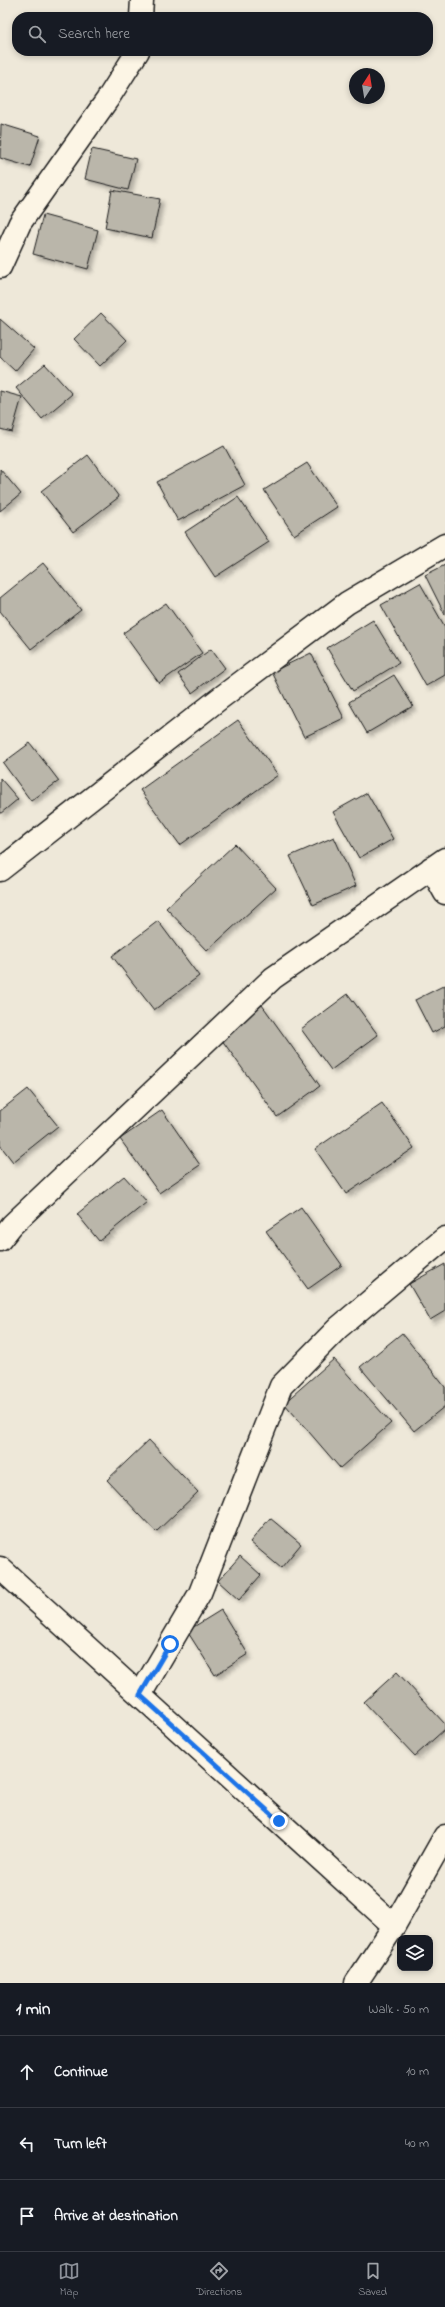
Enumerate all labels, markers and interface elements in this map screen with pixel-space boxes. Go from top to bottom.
search box [12,12,433,56]
icon: search [26,23,48,45]
text: Search here [58,23,130,45]
north arrow [349,68,385,104]
route start [161,1635,179,1653]
route end [270,1812,288,1830]
map controls [397,1935,433,1971]
button: layers [397,1935,433,1971]
text: 1 min [16,1997,50,2022]
text: Walk · 50 m [368,2000,429,2019]
icon: ahead [16,2061,38,2083]
text: Continue [54,2061,108,2083]
text: 10 m [406,2062,429,2081]
icon: left [16,2133,38,2155]
text: Turn left [54,2133,107,2155]
text: 40 m [405,2134,429,2153]
icon: arrive [16,2205,38,2227]
text: Arrive at destination [54,2205,178,2227]
tab: Map [58,2260,80,2300]
tab: Directions [196,2260,242,2300]
tab: Saved [358,2260,387,2300]

